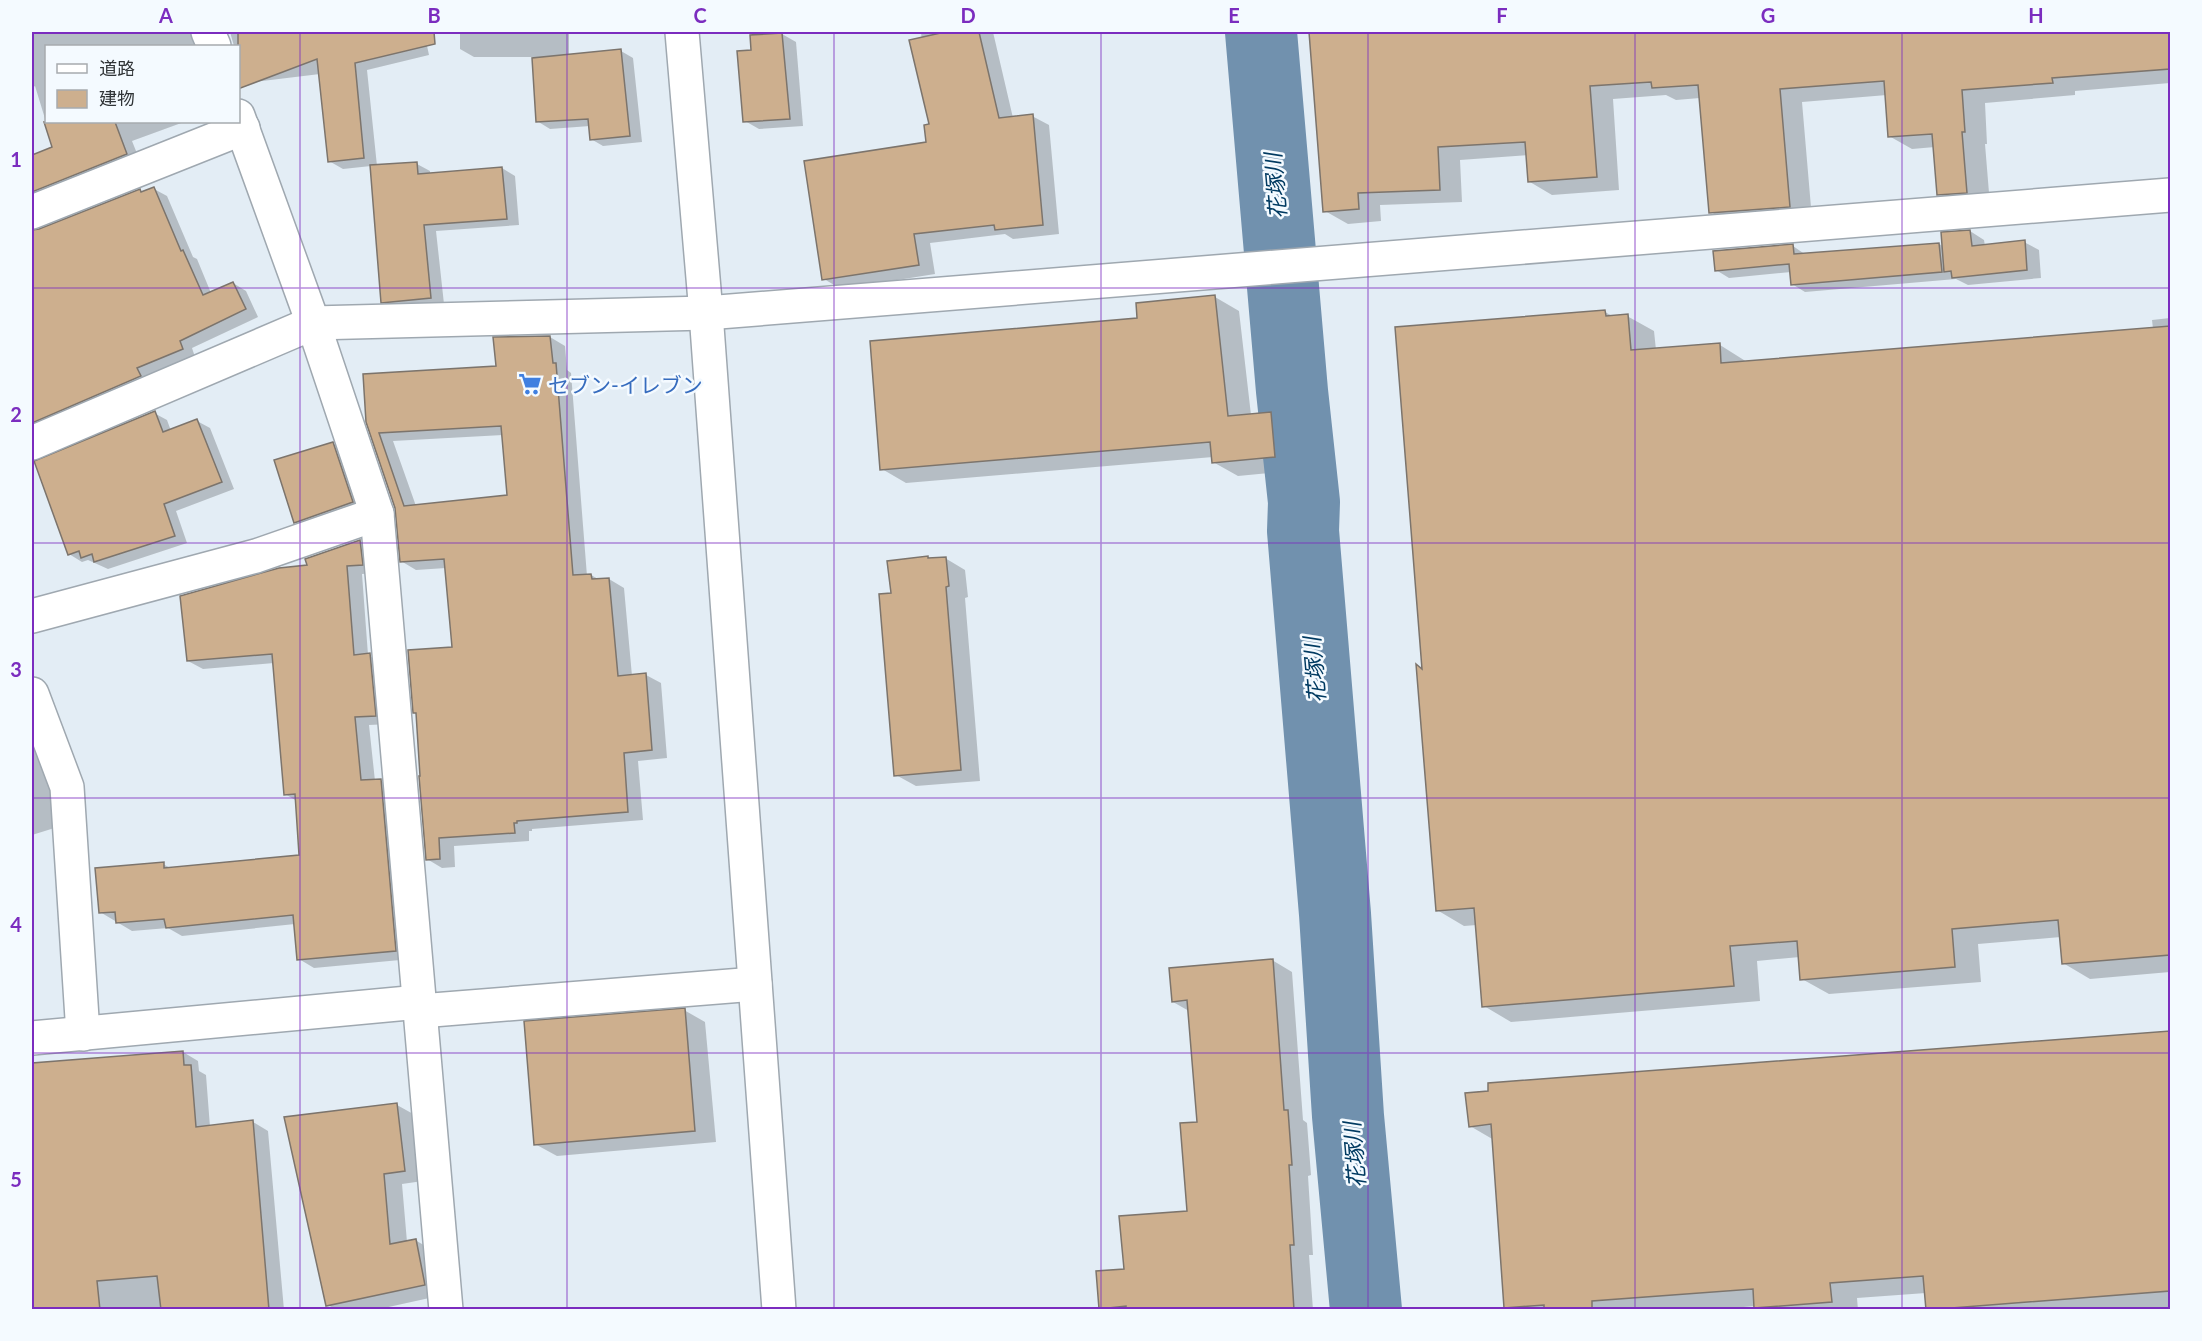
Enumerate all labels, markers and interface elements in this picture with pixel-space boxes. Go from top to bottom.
text: A [158,3,173,27]
text: B [427,3,441,27]
text: C [693,3,707,27]
text: D [960,3,976,27]
text: E [1228,3,1240,27]
text: F [1496,3,1508,27]
text: G [1761,3,1775,27]
text: H [2028,3,2044,27]
legend [45,45,240,123]
text: 道路 [99,57,135,79]
text: 建物 [99,87,135,109]
text: 1 [10,147,22,171]
water label: 花塚川 [1259,150,1291,220]
supermarket icon: セブン-イレブン [517,371,543,397]
place label: セブン-イレブン [548,372,703,397]
text: 2 [10,402,22,426]
water label: 花塚川 [1298,634,1330,704]
text: 3 [10,657,22,681]
text: 4 [10,912,22,936]
water label: 花塚川 [1338,1119,1370,1189]
text: 5 [10,1167,22,1191]

